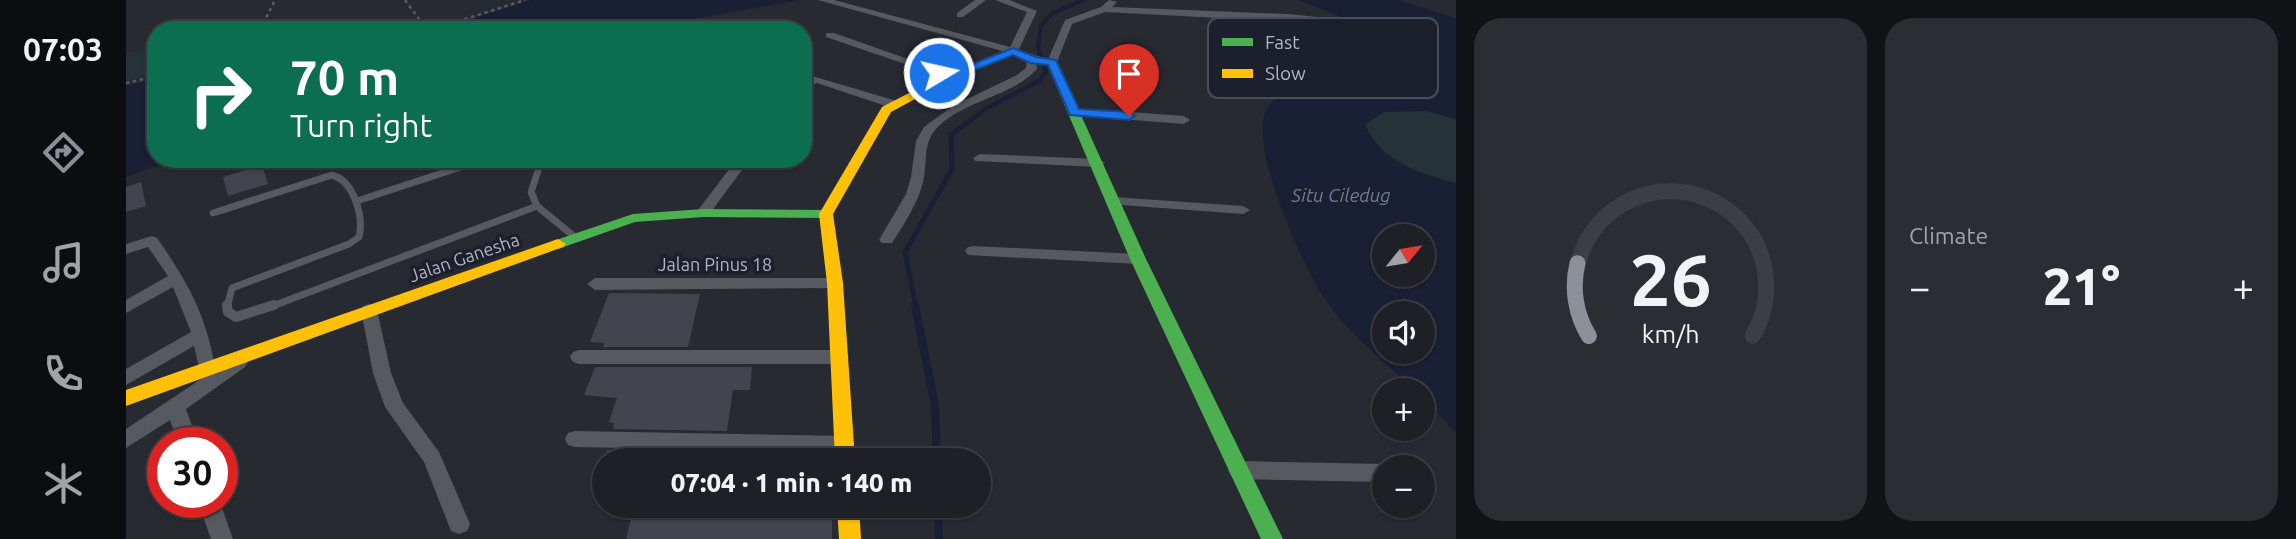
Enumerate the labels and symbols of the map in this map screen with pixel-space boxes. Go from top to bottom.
legend [1208,18,1438,98]
text: Fast [1265,31,1300,53]
position arrow [902,36,976,110]
pin [1099,44,1159,116]
text: Slow [1265,62,1306,84]
water label: Situ Ciledug [1291,184,1390,206]
north arrow [1372,224,1435,287]
street label: Jalan Ganesha [406,229,522,285]
street label: Jalan Pinus 18 [658,254,772,274]
speed limit sign: 30 [147,427,238,518]

